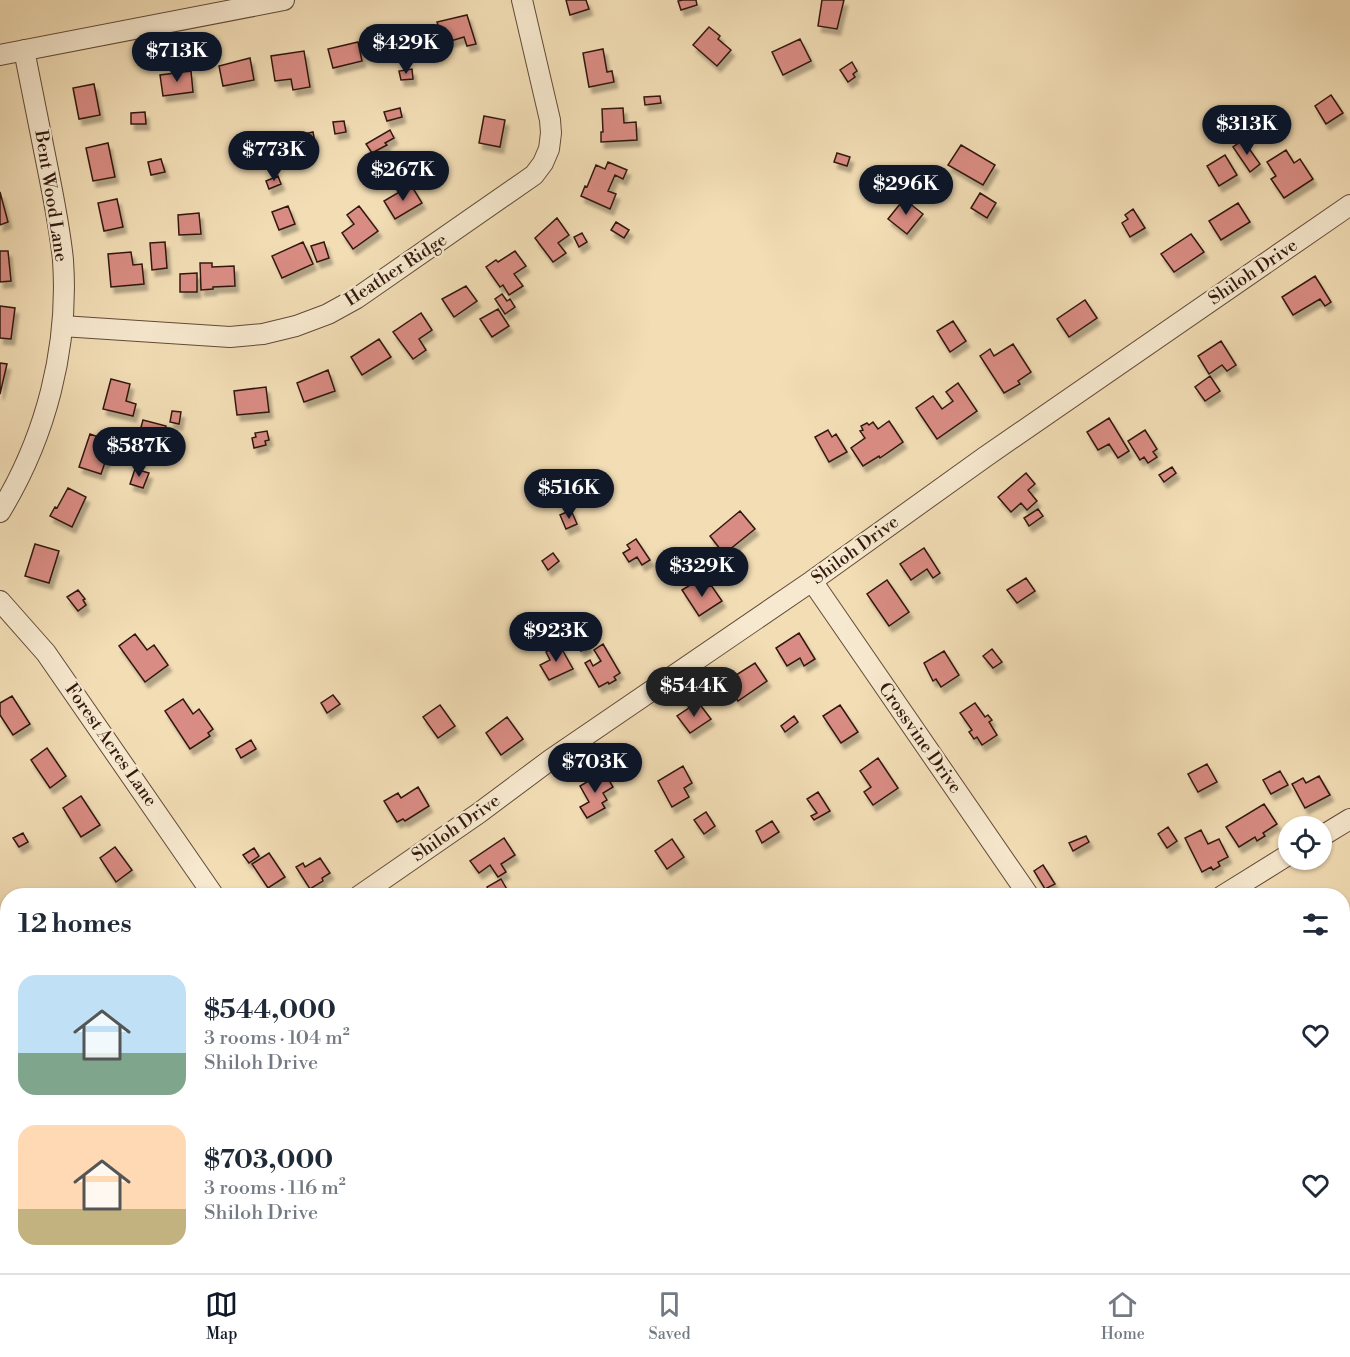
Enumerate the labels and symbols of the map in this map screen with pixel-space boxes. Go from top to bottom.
pin: $429K [364,24,448,75]
pin: $713K [135,32,219,83]
pin: $313K [1205,105,1289,156]
street label: Bent Wood Lane [29,128,73,263]
pin: $773K [232,131,316,182]
pin: $267K [361,151,445,202]
pin: $296K [864,165,948,216]
street label: Heather Ridge [341,228,451,312]
street label: Shiloh Drive [1204,234,1302,310]
pin: $587K [97,427,181,478]
pin: $516K [527,469,611,520]
street label: Shiloh Drive [807,511,903,589]
pin: $329K [660,547,744,598]
pin: $923K [514,612,598,663]
pin: $544K [652,667,736,718]
street label: Crossvine Drive [873,678,967,798]
street label: Forest Acres Lane [60,679,162,811]
pin: $703K [553,743,637,794]
street label: Shiloh Drive [407,789,505,867]

